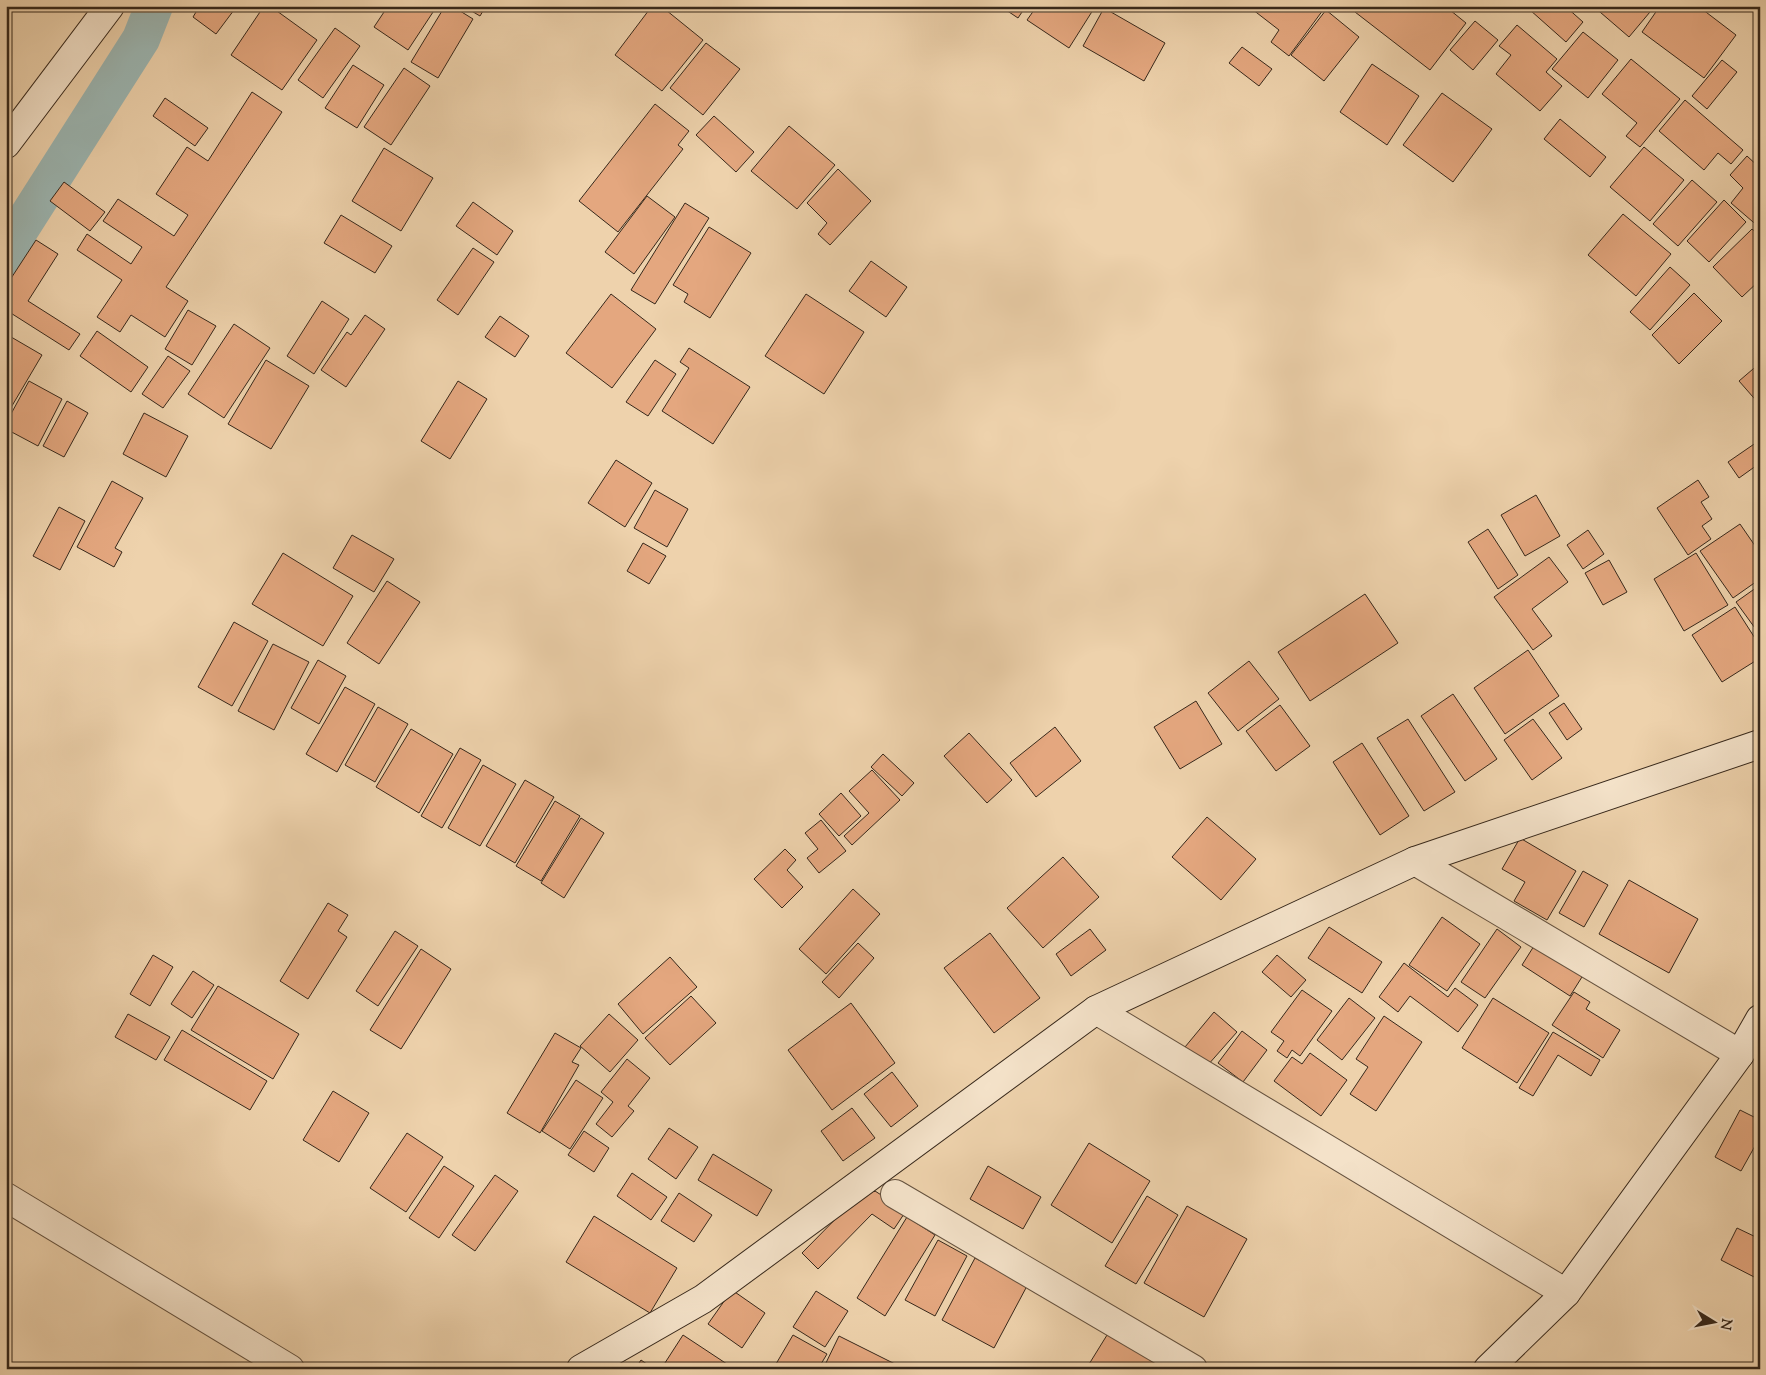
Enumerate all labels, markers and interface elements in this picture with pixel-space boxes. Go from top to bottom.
north arrow [1688,1298,1738,1348]
text: N [1714,1317,1736,1331]

